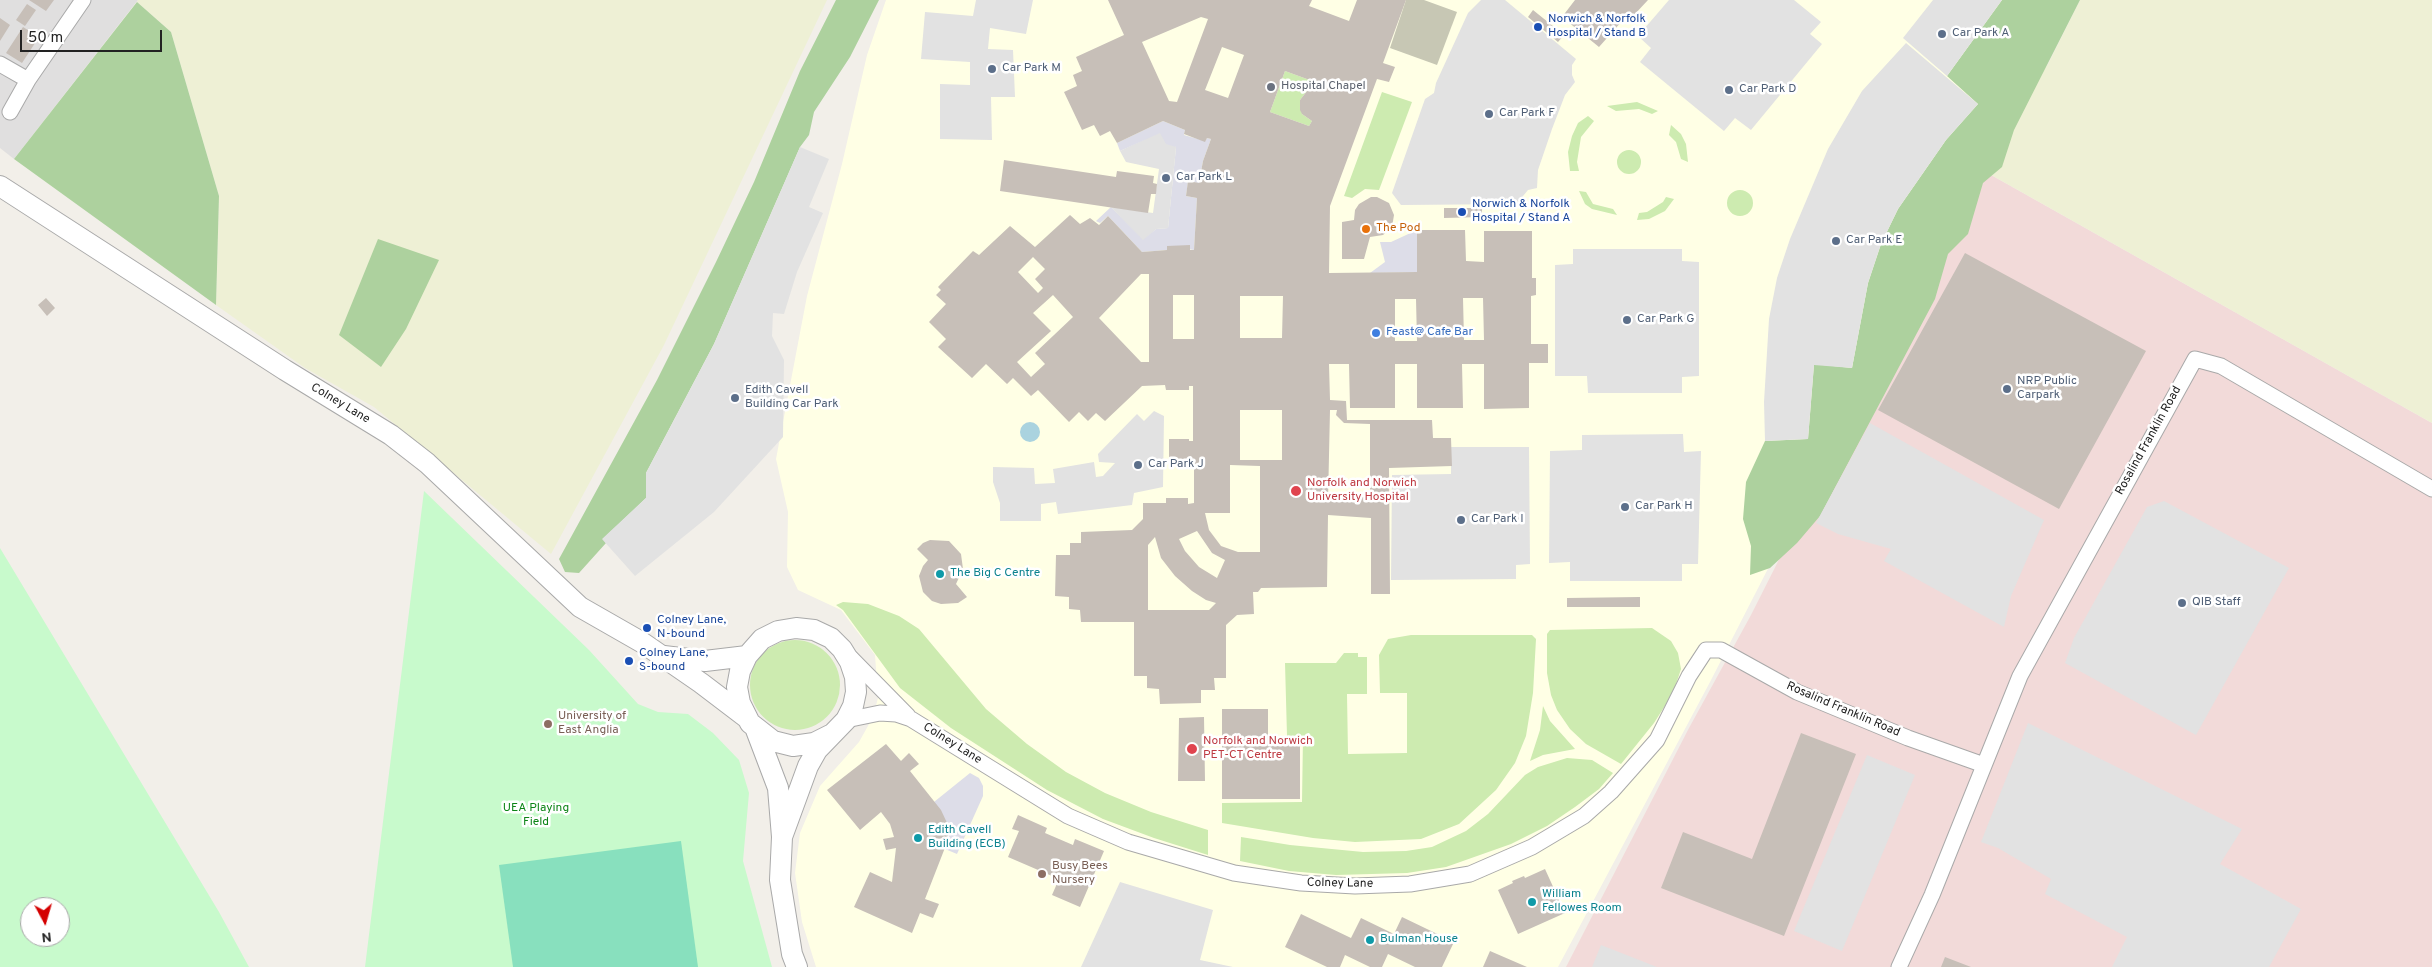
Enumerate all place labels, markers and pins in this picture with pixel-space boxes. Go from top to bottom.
place label: Norwich & Norfolk Hospital / Stand B [1548,13,1646,41]
marker: Norwich & Norfolk Hospital / Stand B [1532,21,1544,33]
place label: Car Park A [1952,27,2009,41]
marker: Car Park A [1936,28,1948,40]
place label: Car Park M [1002,62,1061,76]
marker: Car Park M [986,63,998,75]
place label: Hospital Chapel [1281,80,1366,94]
marker: Hospital Chapel [1265,81,1277,93]
place label: Car Park D [1739,83,1796,97]
marker: Car Park D [1723,84,1735,96]
place label: Car Park F [1499,107,1555,121]
marker: Car Park F [1483,108,1495,120]
place label: Car Park L [1176,171,1232,185]
marker: Car Park L [1160,172,1172,184]
place label: Norwich & Norfolk Hospital / Stand A [1472,198,1570,226]
marker: Norwich & Norfolk Hospital / Stand A [1456,206,1468,218]
place label: The Pod [1376,222,1420,236]
marker: The Pod [1360,223,1372,235]
place label: Car Park E [1846,234,1902,248]
marker: Car Park E [1830,235,1842,247]
place label: Car Park G [1637,313,1695,327]
marker: Car Park G [1621,314,1633,326]
place label: Feast@ Cafe Bar [1386,326,1473,340]
marker: Feast@ Cafe Bar [1370,327,1382,339]
place label: NRP Public Carpark [2017,375,2077,403]
marker: NRP Public Carpark [2001,383,2013,395]
place label: Edith Cavell Building Car Park [745,384,839,412]
marker: Edith Cavell Building Car Park [729,392,741,404]
place label: Car Park J [1148,458,1204,472]
marker: Car Park J [1132,459,1144,471]
place label: Norfolk and Norwich University Hospital [1307,477,1417,505]
marker: Norfolk and Norwich University Hospital [1289,484,1303,498]
place label: Car Park H [1635,500,1693,514]
marker: Car Park H [1619,501,1631,513]
place label: Car Park I [1471,513,1524,527]
marker: Car Park I [1455,514,1467,526]
place label: The Big C Centre [950,567,1040,581]
marker: The Big C Centre [934,568,946,580]
place label: QIB Staff [2192,596,2241,610]
marker: QIB Staff [2176,597,2188,609]
place label: Colney Lane, N-bound [657,614,726,642]
marker: Colney Lane, N-bound [641,622,653,634]
place label: Colney Lane, S-bound [639,647,708,675]
marker: Colney Lane, S-bound [623,655,635,667]
place label: University of East Anglia [558,710,626,738]
marker: University of East Anglia [542,718,554,730]
place label: Norfolk and Norwich PET-CT Centre [1203,735,1313,763]
marker: Norfolk and Norwich PET-CT Centre [1185,742,1199,756]
place label: Edith Cavell Building (ECB) [928,824,1006,852]
marker: Edith Cavell Building (ECB) [912,832,924,844]
place label: Busy Bees Nursery [1052,860,1108,888]
marker: Busy Bees Nursery [1036,868,1048,880]
place label: William Fellowes Room [1542,888,1622,916]
marker: William Fellowes Room [1526,896,1538,908]
place label: Bulman House [1380,933,1458,947]
marker: Bulman House [1364,934,1376,946]

